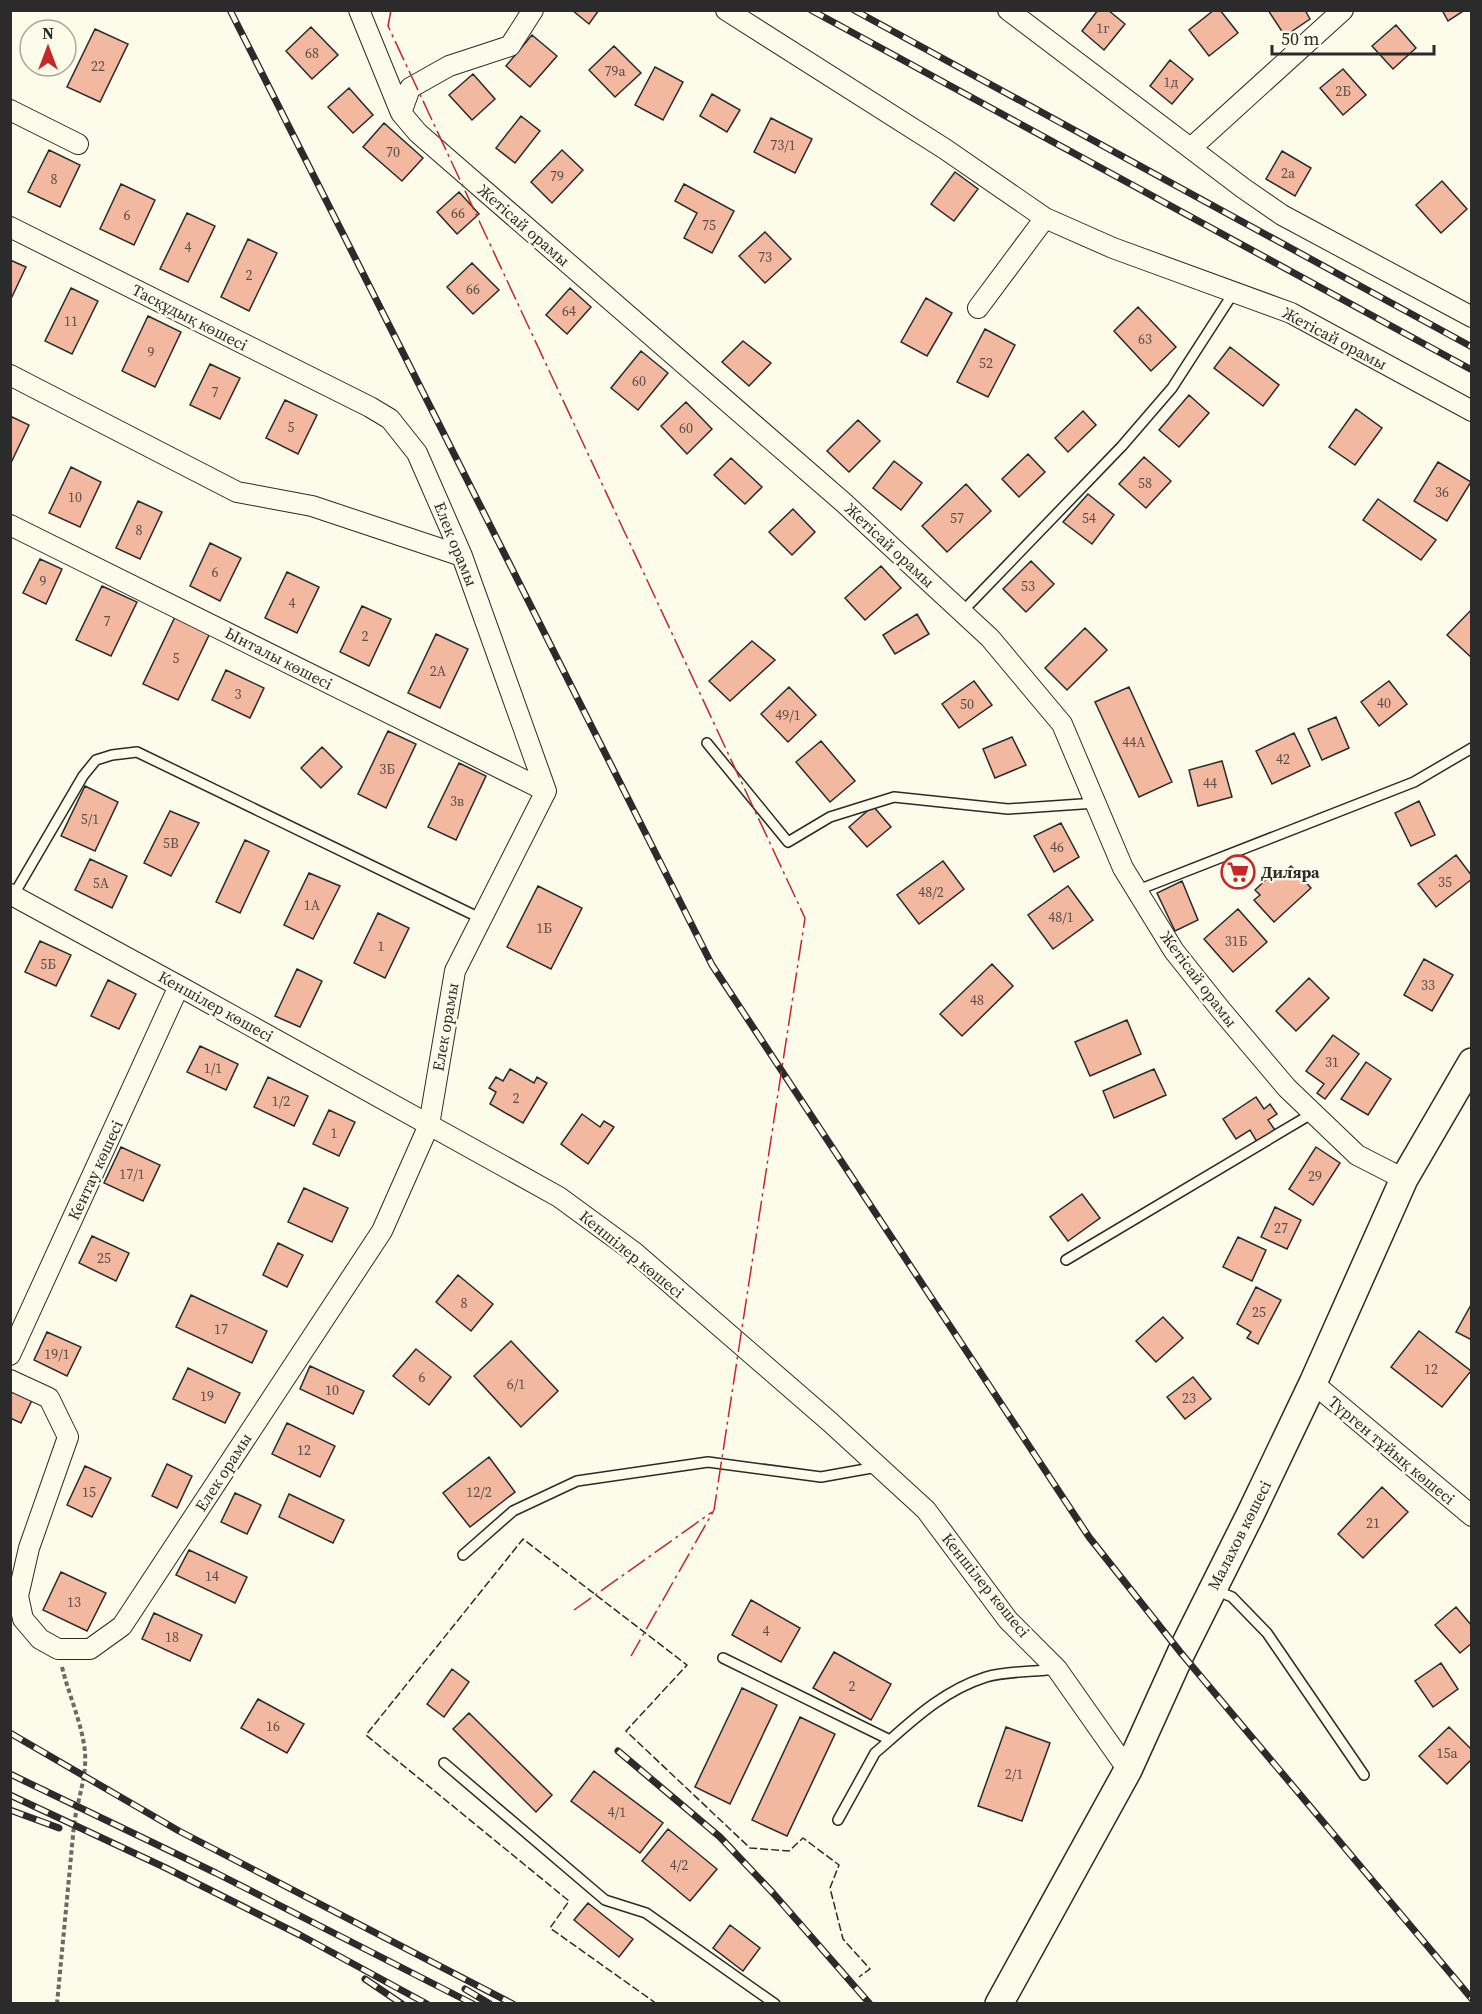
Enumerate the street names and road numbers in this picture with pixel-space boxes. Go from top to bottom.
street label: Жетісай орамы [473,179,575,271]
street label: Тасқұдық көшесі [129,278,252,356]
street label: Жетісай орамы [1279,301,1391,375]
street label: Елек орамы [429,498,483,590]
street label: Жетісай орамы [840,498,940,592]
street label: Ынталы көшесі [222,621,337,695]
street label: Жетісай орамы [1155,926,1243,1032]
street label: Кеншілер көшесі [155,965,278,1047]
street label: Елек орамы [426,981,464,1073]
street label: Кентау көшесі [62,1116,128,1224]
street label: Кеншілер көшесі [575,1205,689,1303]
street label: Түрген тұйық көшесі [1324,1390,1460,1510]
street label: Елек орамы [189,1429,257,1515]
street label: Малахов көшесі [1202,1476,1276,1594]
street label: Кеншілер көшесі [937,1528,1035,1642]

